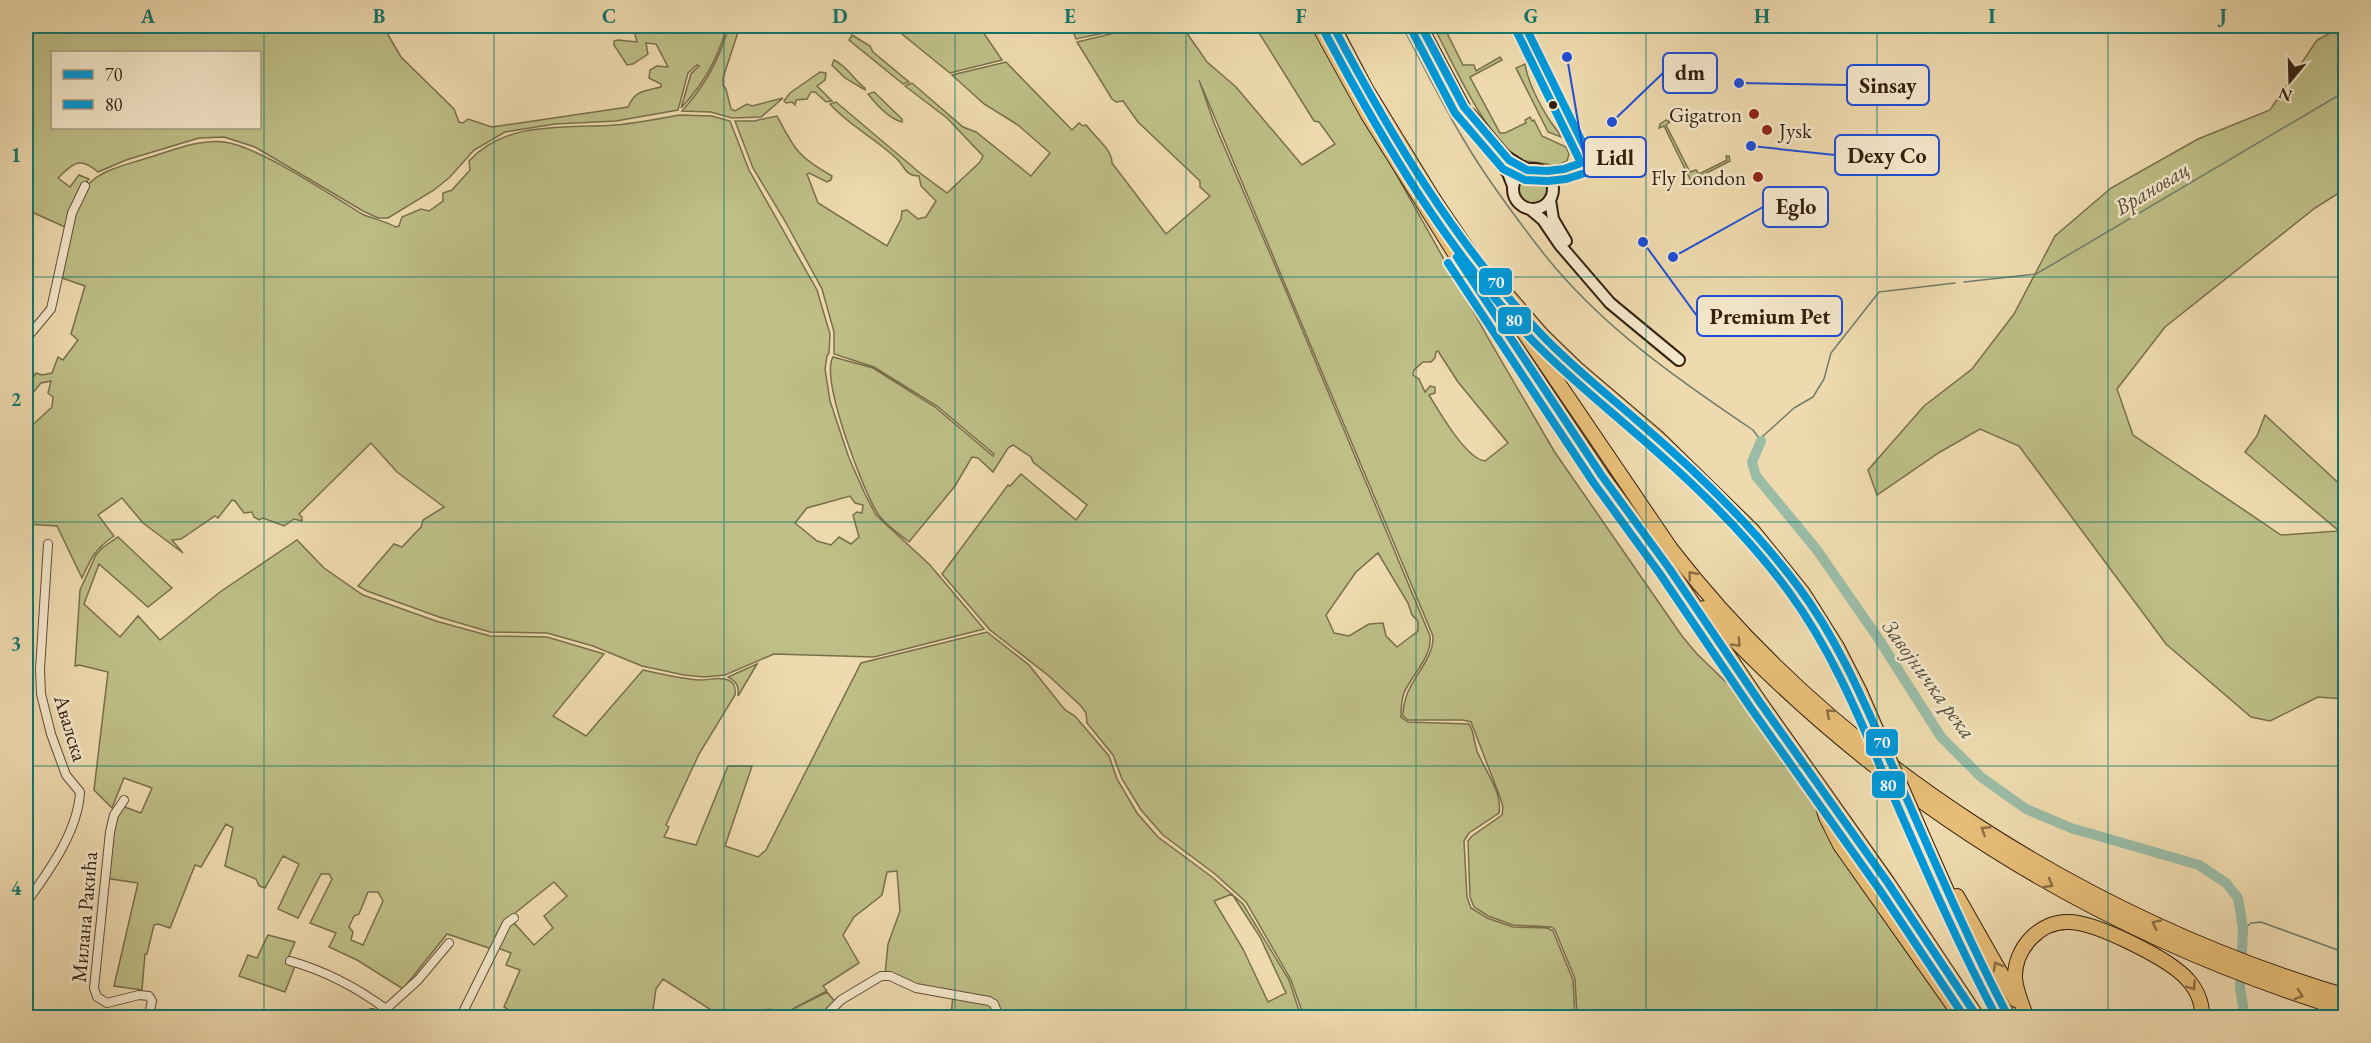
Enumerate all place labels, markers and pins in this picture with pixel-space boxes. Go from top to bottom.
callout: dm [1663,53,1717,93]
callout: Sinsay [1847,65,1929,105]
unlabelled marker [1547,99,1559,111]
place label: Gigatron [1669,101,1742,128]
marker: Gigatron [1747,107,1761,121]
place label: Jysk [1777,117,1813,144]
marker: Jysk [1760,123,1774,137]
callout: Dexy Co [1835,135,1939,175]
callout: Lidl [1584,137,1646,177]
place label: Fly London [1651,164,1746,191]
marker: Fly London [1751,170,1765,184]
callout: Eglo [1763,187,1828,227]
callout: Premium Pet [1697,296,1842,336]

